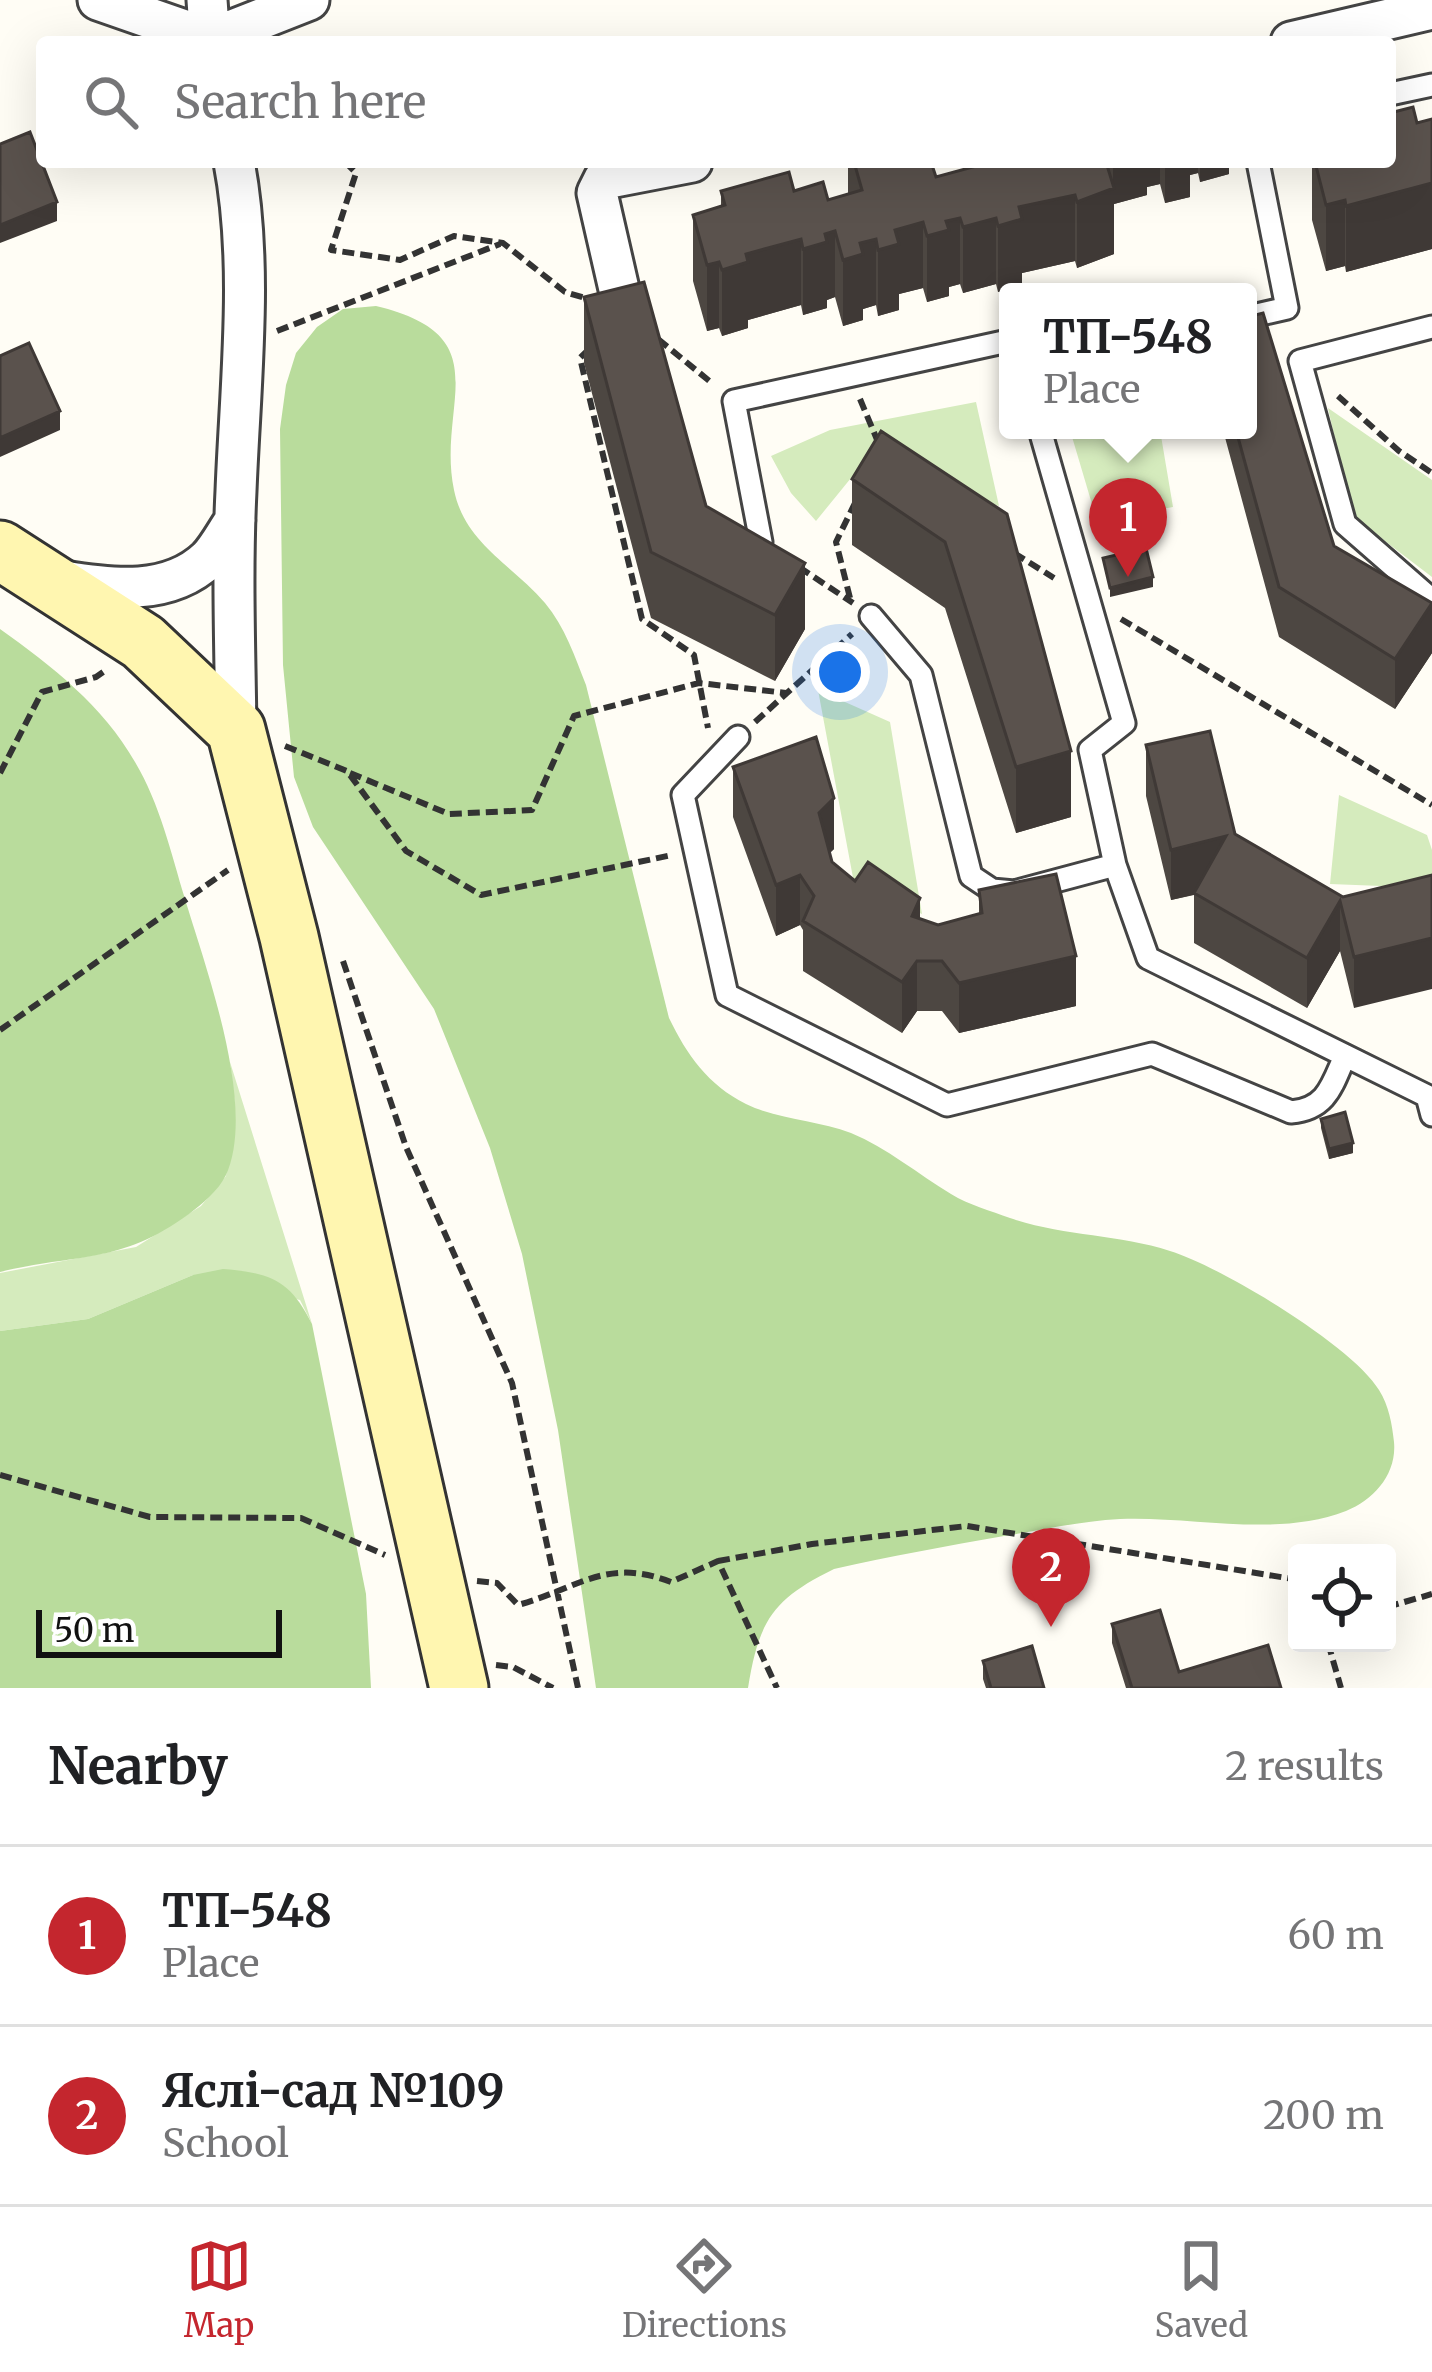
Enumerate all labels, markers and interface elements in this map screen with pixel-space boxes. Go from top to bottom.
search box [36,36,1396,168]
icon: search [78,69,144,135]
text: Search here [174,74,426,130]
popup [999,283,1257,439]
text: ТП-548 [1043,309,1213,365]
text: Place [1043,365,1140,414]
pin: 1 [1089,478,1167,577]
your location [810,642,870,702]
pin: 2 [1012,1528,1090,1627]
map controls [1288,1544,1396,1652]
button: locate [1288,1544,1396,1652]
scale bar [36,1604,282,1657]
text: 50 m [54,1610,135,1651]
text: Nearby [48,1734,228,1798]
text: 2 results [1225,1742,1384,1791]
text: ТП-548 [162,1883,332,1939]
text: 1 [78,1911,96,1960]
text: 60 m [1287,1911,1384,1960]
text: Place [162,1939,259,1988]
text: Яслі-сад №109 [162,2063,505,2119]
text: 2 [76,2091,98,2140]
text: 200 m [1263,2091,1384,2140]
text: School [162,2119,289,2168]
tab: Map [184,2233,254,2346]
tab: Directions [622,2233,787,2346]
tab: Saved [1155,2233,1248,2346]

